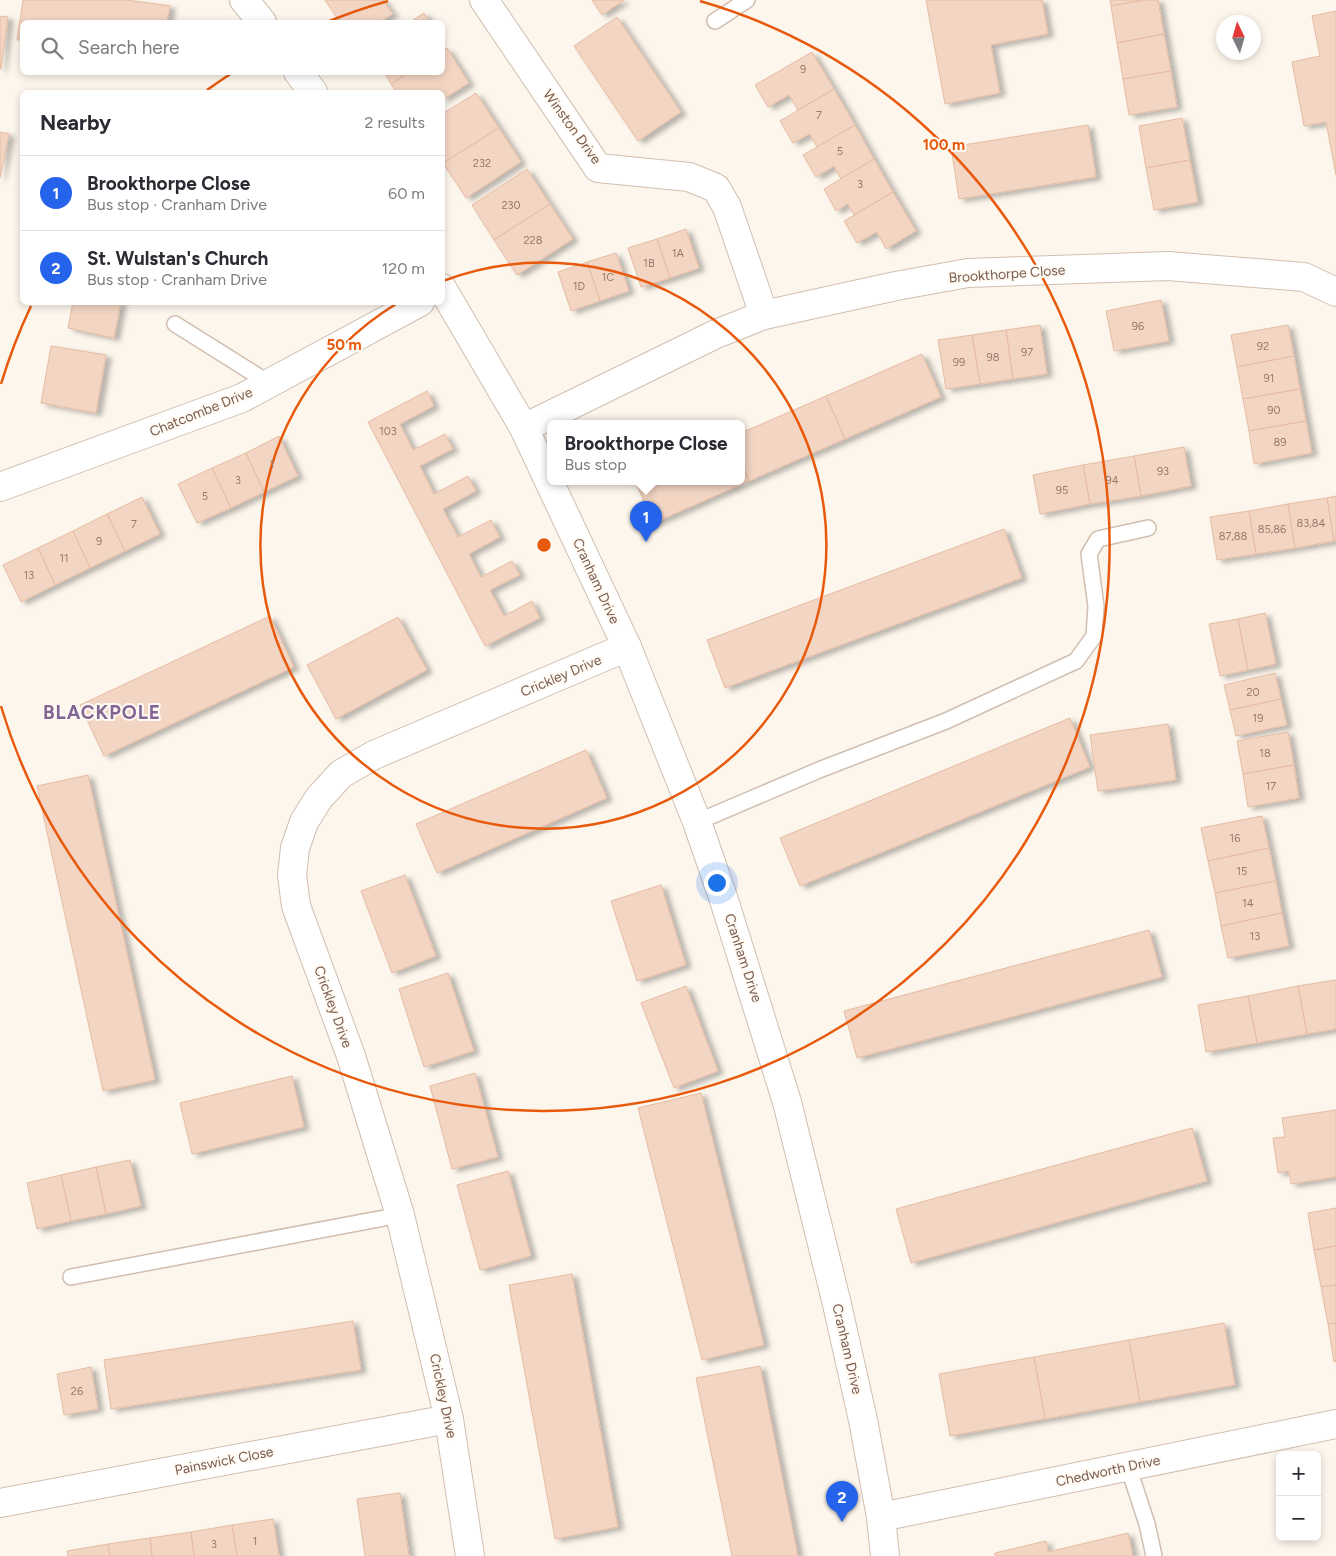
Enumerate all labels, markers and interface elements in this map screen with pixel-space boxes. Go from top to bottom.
north arrow [1216,15,1261,60]
search box [20,20,445,75]
icon: search [38,34,66,62]
text: Search here [78,36,180,59]
house number: 9 [800,63,806,76]
street label: Winston Drive [539,86,605,168]
house number: 7 [816,109,822,122]
text: Nearby [40,110,111,135]
text: 2 results [365,113,425,132]
text: 100 m [923,136,965,154]
house number: 5 [837,145,843,158]
house number: 232 [473,157,491,170]
text: Brookthorpe Close [87,172,250,195]
house number: 3 [857,178,863,191]
text: 1 [53,184,59,203]
text: 60 m [388,184,425,203]
text: Bus stop · Cranham Drive [87,195,267,214]
house number: 230 [501,199,521,212]
house number: 228 [523,234,543,247]
text: St. Wulstan's Church [87,247,268,270]
house number: 1A [672,247,685,260]
house number: 1B [643,257,655,270]
text: 2 [51,259,61,278]
text: 120 m [382,259,425,278]
street label: Brookthorpe Close [948,261,1066,287]
text: Bus stop · Cranham Drive [87,270,267,289]
house number: 1C [602,271,614,284]
house number: 1D [573,280,585,293]
house number: 96 [1132,320,1144,333]
text: 50 m [326,336,362,354]
house number: 92 [1257,340,1269,353]
house number: 97 [1021,346,1033,359]
house number: 98 [987,351,1000,364]
house number: 99 [953,356,965,369]
house number: 91 [1264,372,1274,385]
street label: Chatcombe Drive [147,383,255,440]
house number: 90 [1267,404,1281,417]
popup [547,420,745,485]
house number: 103 [379,425,397,438]
text: Brookthorpe Close [564,432,728,455]
house number: 89 [1274,436,1286,449]
text: Bus stop [564,455,627,474]
house number: 1 [270,458,274,471]
house number: 93 [1157,465,1169,478]
house number: 3 [235,474,241,487]
house number: 94 [1105,474,1119,487]
house number: 95 [1056,484,1068,497]
house number: 5 [202,490,208,503]
pin: 1 [630,501,662,542]
house number: 83,84 [1297,517,1326,530]
house number: 7 [131,518,137,531]
house number: 85,86 [1258,523,1286,536]
house number: 87,88 [1219,530,1248,543]
house number: 9 [96,535,102,548]
street label: Cranham Drive [569,535,623,627]
centre of rings [535,536,553,554]
house number: 11 [59,552,69,565]
house number: 13 [24,569,34,582]
street label: Crickley Drive [518,651,604,701]
house number: 20 [1246,686,1260,699]
district label: BLACKPOLE [43,701,161,724]
house number: 19 [1253,712,1263,725]
house number: 18 [1259,747,1271,760]
house number: 17 [1266,780,1276,793]
house number: 16 [1230,832,1240,845]
house number: 15 [1237,865,1247,878]
your location [704,870,730,896]
house number: 14 [1242,897,1254,910]
street label: Cranham Drive [721,911,765,1005]
house number: 13 [1250,930,1260,943]
street label: Crickley Drive [310,964,356,1051]
street label: Cranham Drive [828,1302,866,1396]
street label: Crickley Drive [426,1352,460,1440]
house number: 26 [71,1385,83,1398]
street label: Painswick Close [173,1443,275,1479]
map controls [1276,1451,1321,1541]
button: + [1276,1451,1321,1496]
street label: Chedworth Drive [1054,1452,1162,1490]
pin: 2 [826,1481,858,1522]
button: − [1276,1496,1321,1541]
house number: 1 [253,1535,257,1548]
house number: 3 [211,1538,217,1551]

